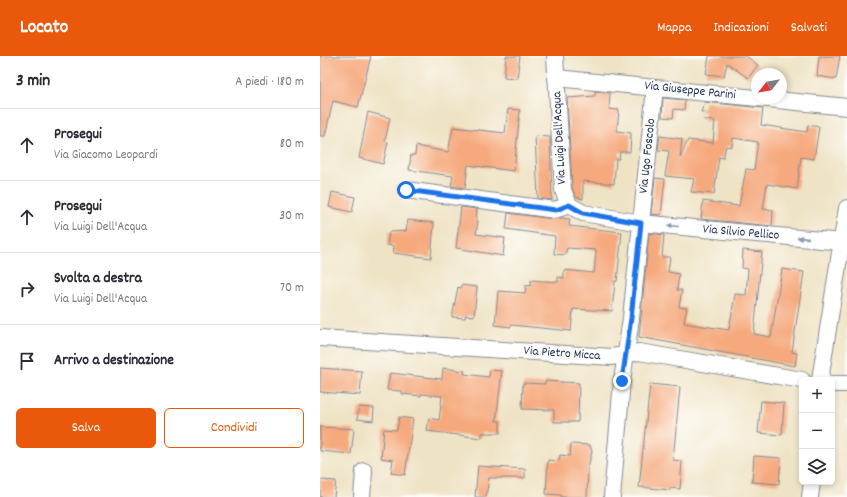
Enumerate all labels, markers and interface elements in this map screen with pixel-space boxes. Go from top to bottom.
text: Locato [20,15,68,42]
text: Mappa [657,18,692,38]
text: Indicazioni [714,18,769,38]
text: Salvati [791,18,827,38]
north arrow [751,68,787,104]
text: 3 min [16,70,50,94]
text: A piedi · 180 m [235,73,304,92]
street label: Via Giuseppe Parini [643,77,737,105]
street label: Via Luigi Dell'Acqua [548,90,572,185]
street label: Via Ugo Foscolo [635,117,661,194]
text: Prosegui [54,124,102,146]
icon: ahead [16,134,38,156]
text: 80 m [280,135,304,154]
text: Via Giacomo Leopardi [54,146,158,165]
route start [397,181,415,199]
text: Prosegui [54,196,102,218]
icon: ahead [16,206,38,228]
text: 30 m [279,207,304,226]
text: Via Luigi Dell'Acqua [54,218,147,237]
street label: Via Silvio Pellico [702,220,780,246]
one-way arrow [667,223,679,230]
one-way arrow [797,235,809,242]
text: Svolta a destra [54,268,142,290]
icon: right [16,278,38,300]
text: 70 m [280,279,304,298]
text: Via Luigi Dell'Acqua [54,290,147,309]
street label: Via Pietro Micca [523,342,602,366]
icon: arrive [16,350,38,372]
text: Arrivo a destinazione [54,350,174,372]
route end [613,372,631,390]
map controls [799,377,835,485]
button: + [799,377,835,413]
button: Salva [16,408,156,448]
button: Condividi [164,408,304,448]
button: − [799,413,835,449]
button: layers [799,449,835,485]

